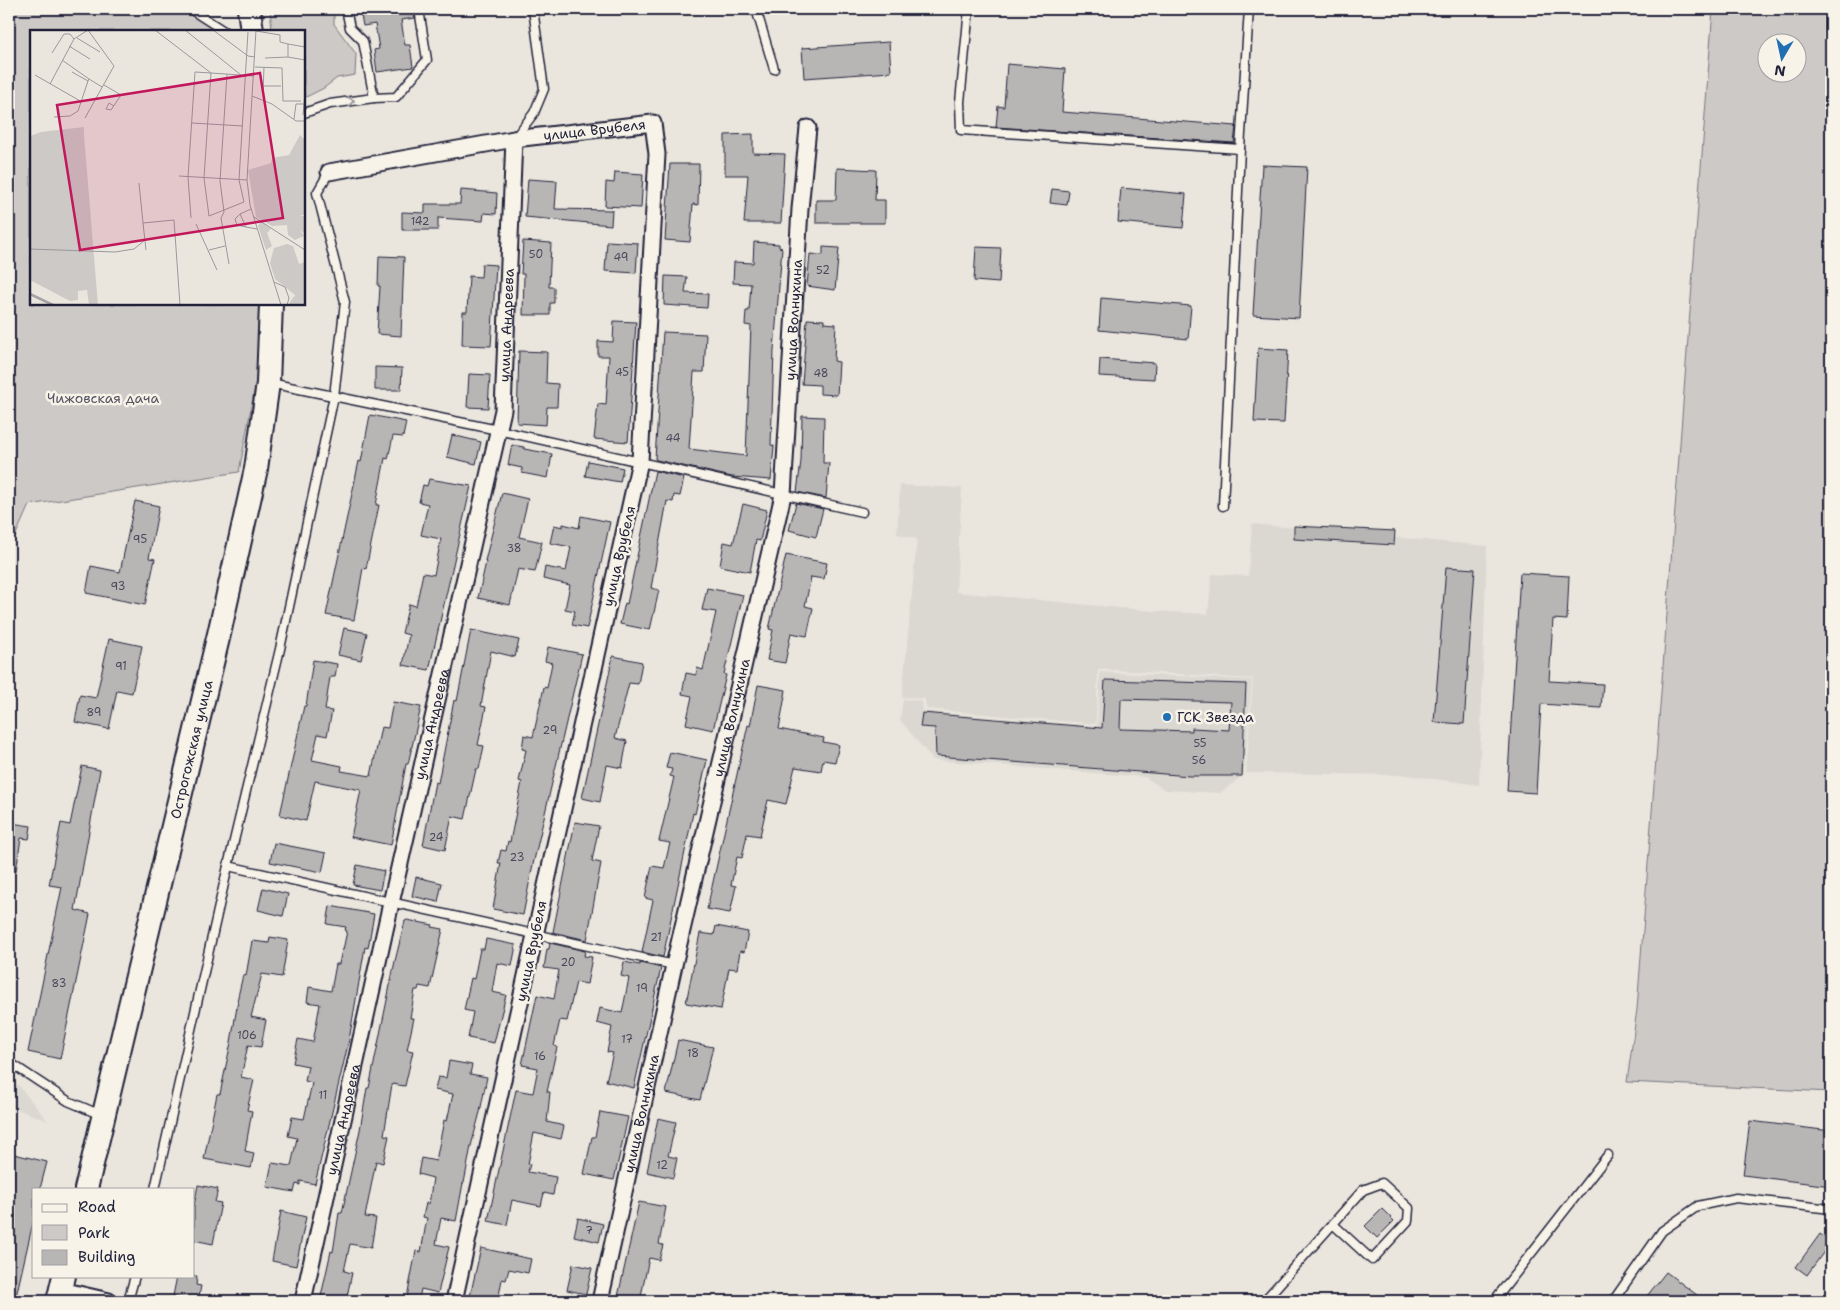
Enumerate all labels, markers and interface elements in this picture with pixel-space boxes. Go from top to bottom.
inset map [30,30,305,305]
north arrow [1758,32,1808,82]
text: N [1773,61,1787,81]
one-way arrow [347,96,355,107]
street label: улица Врубеля [542,115,647,145]
house number: 142 [411,214,429,229]
house number: 50 [529,247,543,262]
house number: 49 [614,250,628,265]
street label: улица Волнухина [781,259,806,381]
house number: 52 [816,263,830,278]
street label: улица Андреева [495,268,518,383]
house number: 45 [615,365,629,380]
house number: 48 [813,366,829,381]
park label: Чижовская дача [47,389,159,407]
house number: 44 [665,431,681,446]
street label: улица Врубеля [599,504,639,608]
house number: 95 [133,532,147,547]
house number: 38 [506,541,522,556]
house number: 93 [111,579,125,594]
street label: улица Волнухина [709,656,754,779]
house number: 91 [115,659,127,674]
street label: улица Андреева [410,666,453,782]
street label: Острогожская улица [166,678,217,821]
house number: 89 [87,705,101,720]
place label: ГСК Звезда [1177,708,1254,726]
marker: ГСК Звезда [1161,711,1173,723]
house number: 29 [543,723,557,738]
house number: 55 [1193,736,1207,751]
house number: 56 [1192,753,1206,768]
house number: 24 [429,830,444,845]
house number: 23 [510,850,524,865]
street label: улица Врубеля [512,899,550,1003]
house number: 21 [650,930,662,945]
house number: 20 [560,955,576,970]
house number: 83 [52,976,66,991]
house number: 19 [636,981,648,996]
house number: 106 [237,1028,257,1043]
house number: 17 [621,1032,633,1047]
house number: 18 [687,1046,699,1061]
house number: 16 [534,1049,546,1064]
street label: улица Волнухина [619,1052,663,1175]
street label: улица Андреева [322,1062,364,1177]
house number: 11 [319,1088,327,1103]
house number: 12 [656,1158,668,1173]
legend [32,1188,195,1278]
text: Road [78,1197,116,1217]
text: Park [78,1223,110,1243]
house number: 7 [585,1223,593,1238]
text: Building [78,1247,135,1267]

